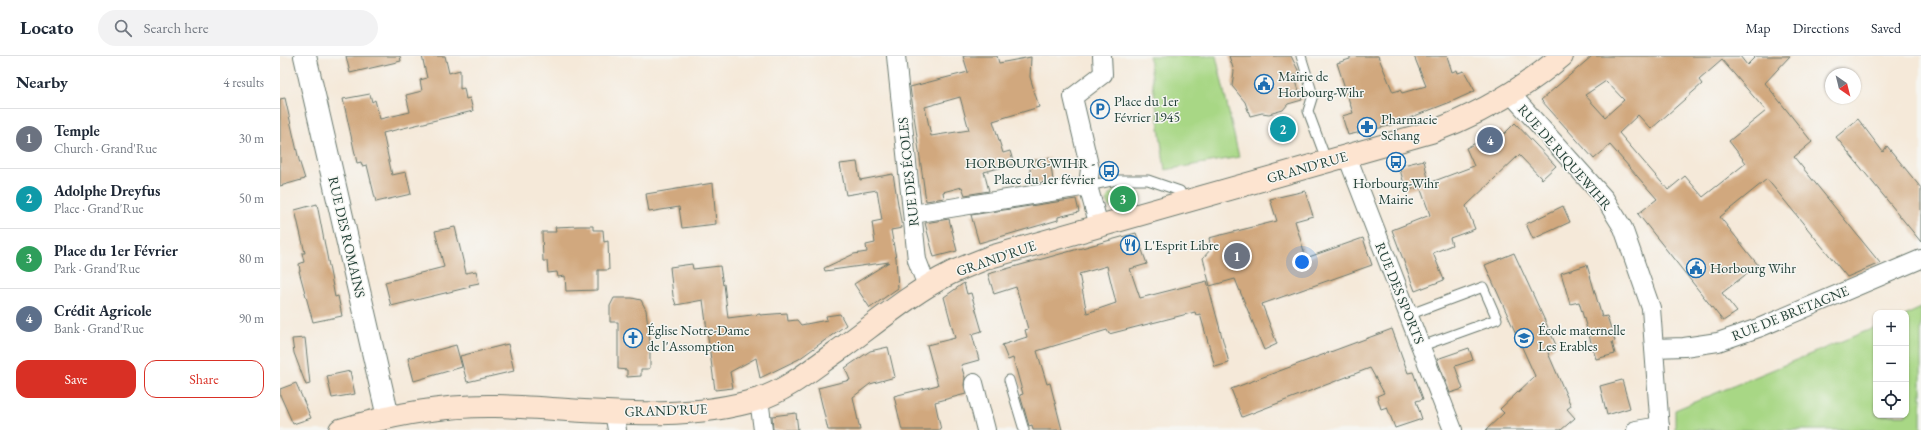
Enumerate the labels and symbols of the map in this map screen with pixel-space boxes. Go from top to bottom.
place label: Mairie de Horbourg-Wihr [1278,67,1364,101]
north arrow [1825,68,1861,104]
public building icon: Mairie de Horbourg-Wihr [1253,73,1275,95]
place label: Place du 1er Février 1945 [1114,92,1180,126]
parking icon: Place du 1er Février 1945 [1089,98,1111,120]
street label: RUE DE RIQUEWIHR [1514,100,1617,215]
place label: Pharmacie Schang [1381,110,1438,144]
pin: 2 [1270,114,1296,144]
street label: RUE DES ÉCOLES [893,116,923,228]
pharmacy icon: Pharmacie Schang [1356,116,1378,138]
pin: 4 [1477,125,1503,155]
street label: GRAND'RUE [1265,147,1350,187]
bus stop icon: Horbourg-Wihr Mairie [1385,151,1407,173]
place label: HORBOURG-WIHR - Place du 1er février [965,154,1095,188]
bus stop icon: HORBOURG-WIHR - Place du 1er février [1098,160,1120,182]
place label: Horbourg-Wihr Mairie [1353,174,1439,208]
street label: RUE DES ROMAINS [324,175,370,299]
pin: 3 [1110,184,1136,214]
restaurant icon: L'Esprit Libre [1119,234,1141,256]
street label: GRAND'RUE [954,236,1038,280]
place label: L'Esprit Libre [1144,236,1219,254]
street label: RUE DES SPORTS [1371,239,1429,347]
pin: 1 [1224,241,1250,271]
your location [1292,252,1312,272]
public building icon: Horbourg Wihr [1685,257,1707,279]
place label: Horbourg Wihr [1710,259,1796,277]
street label: RUE DE BRETAGNE [1729,281,1851,345]
place label: Église Notre-Dame de l'Assomption [647,321,750,355]
place label: École maternelle Les Erables [1538,321,1626,355]
church icon: Église Notre-Dame de l'Assomption [622,327,644,349]
school or university icon: École maternelle Les Erables [1513,327,1535,349]
street label: GRAND'RUE [624,400,708,420]

